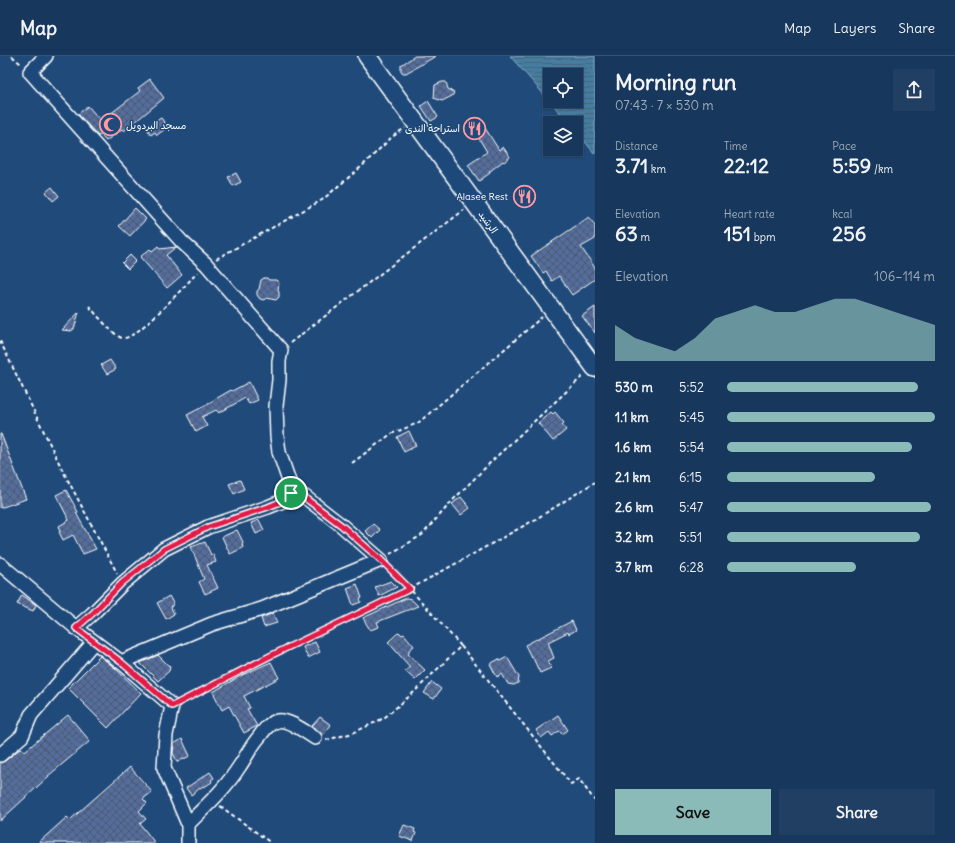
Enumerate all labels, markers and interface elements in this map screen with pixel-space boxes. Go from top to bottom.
text: Map [20,16,57,40]
text: Map [784,19,811,37]
text: Layers [833,19,876,37]
text: Share [898,19,935,37]
map controls [543,68,583,156]
button: locate [543,68,583,108]
text: Morning run [615,68,737,96]
button: share [893,69,935,111]
text: 07:43 · 7 × 530 m [615,97,714,114]
mosque icon: مسجد البردويل [98,112,124,138]
restaurant icon: استراحة الندى [462,115,488,141]
button: layers [543,116,583,156]
place label: مسجد البردويل [126,119,187,132]
place label: استراحة الندى [405,122,460,135]
text: Distance [615,139,658,153]
text: Time [724,139,747,153]
text: Pace [832,139,856,153]
text: 3.71 [615,153,648,178]
text: 22:12 [724,153,769,178]
text: 5:59 [832,153,871,178]
text: km [648,162,666,176]
text: /km [871,162,893,176]
restaurant icon: Alasee Rest [511,183,537,209]
place label: Alasee Rest [456,190,509,203]
text: Elevation [615,207,660,221]
text: Heart rate [724,207,775,221]
text: kcal [832,207,852,221]
street label: الرشيد [475,208,501,236]
text: 63 [615,221,638,246]
text: 151 [724,221,751,246]
text: 256 [832,221,866,246]
text: m [638,230,650,244]
text: bpm [751,230,776,244]
text: Elevation [615,268,668,285]
text: 106–114 m [874,268,935,285]
text: 530 m [615,379,653,396]
text: 5:52 [679,379,704,396]
text: 1.1 km [615,409,649,426]
text: 5:45 [679,409,704,426]
text: 1.6 km [615,439,651,456]
text: 5:54 [679,439,704,456]
text: 2.1 km [615,469,651,486]
text: 6:15 [679,469,702,486]
pin [274,476,308,510]
icon: arrive [280,482,302,504]
text: 2.6 km [615,499,653,516]
text: 5:47 [679,499,703,516]
text: 3.2 km [615,529,653,546]
text: 5:51 [679,529,702,546]
text: 3.7 km [615,559,653,576]
text: 6:28 [679,559,704,576]
button: Save [615,789,771,835]
button: Share [779,789,935,835]

